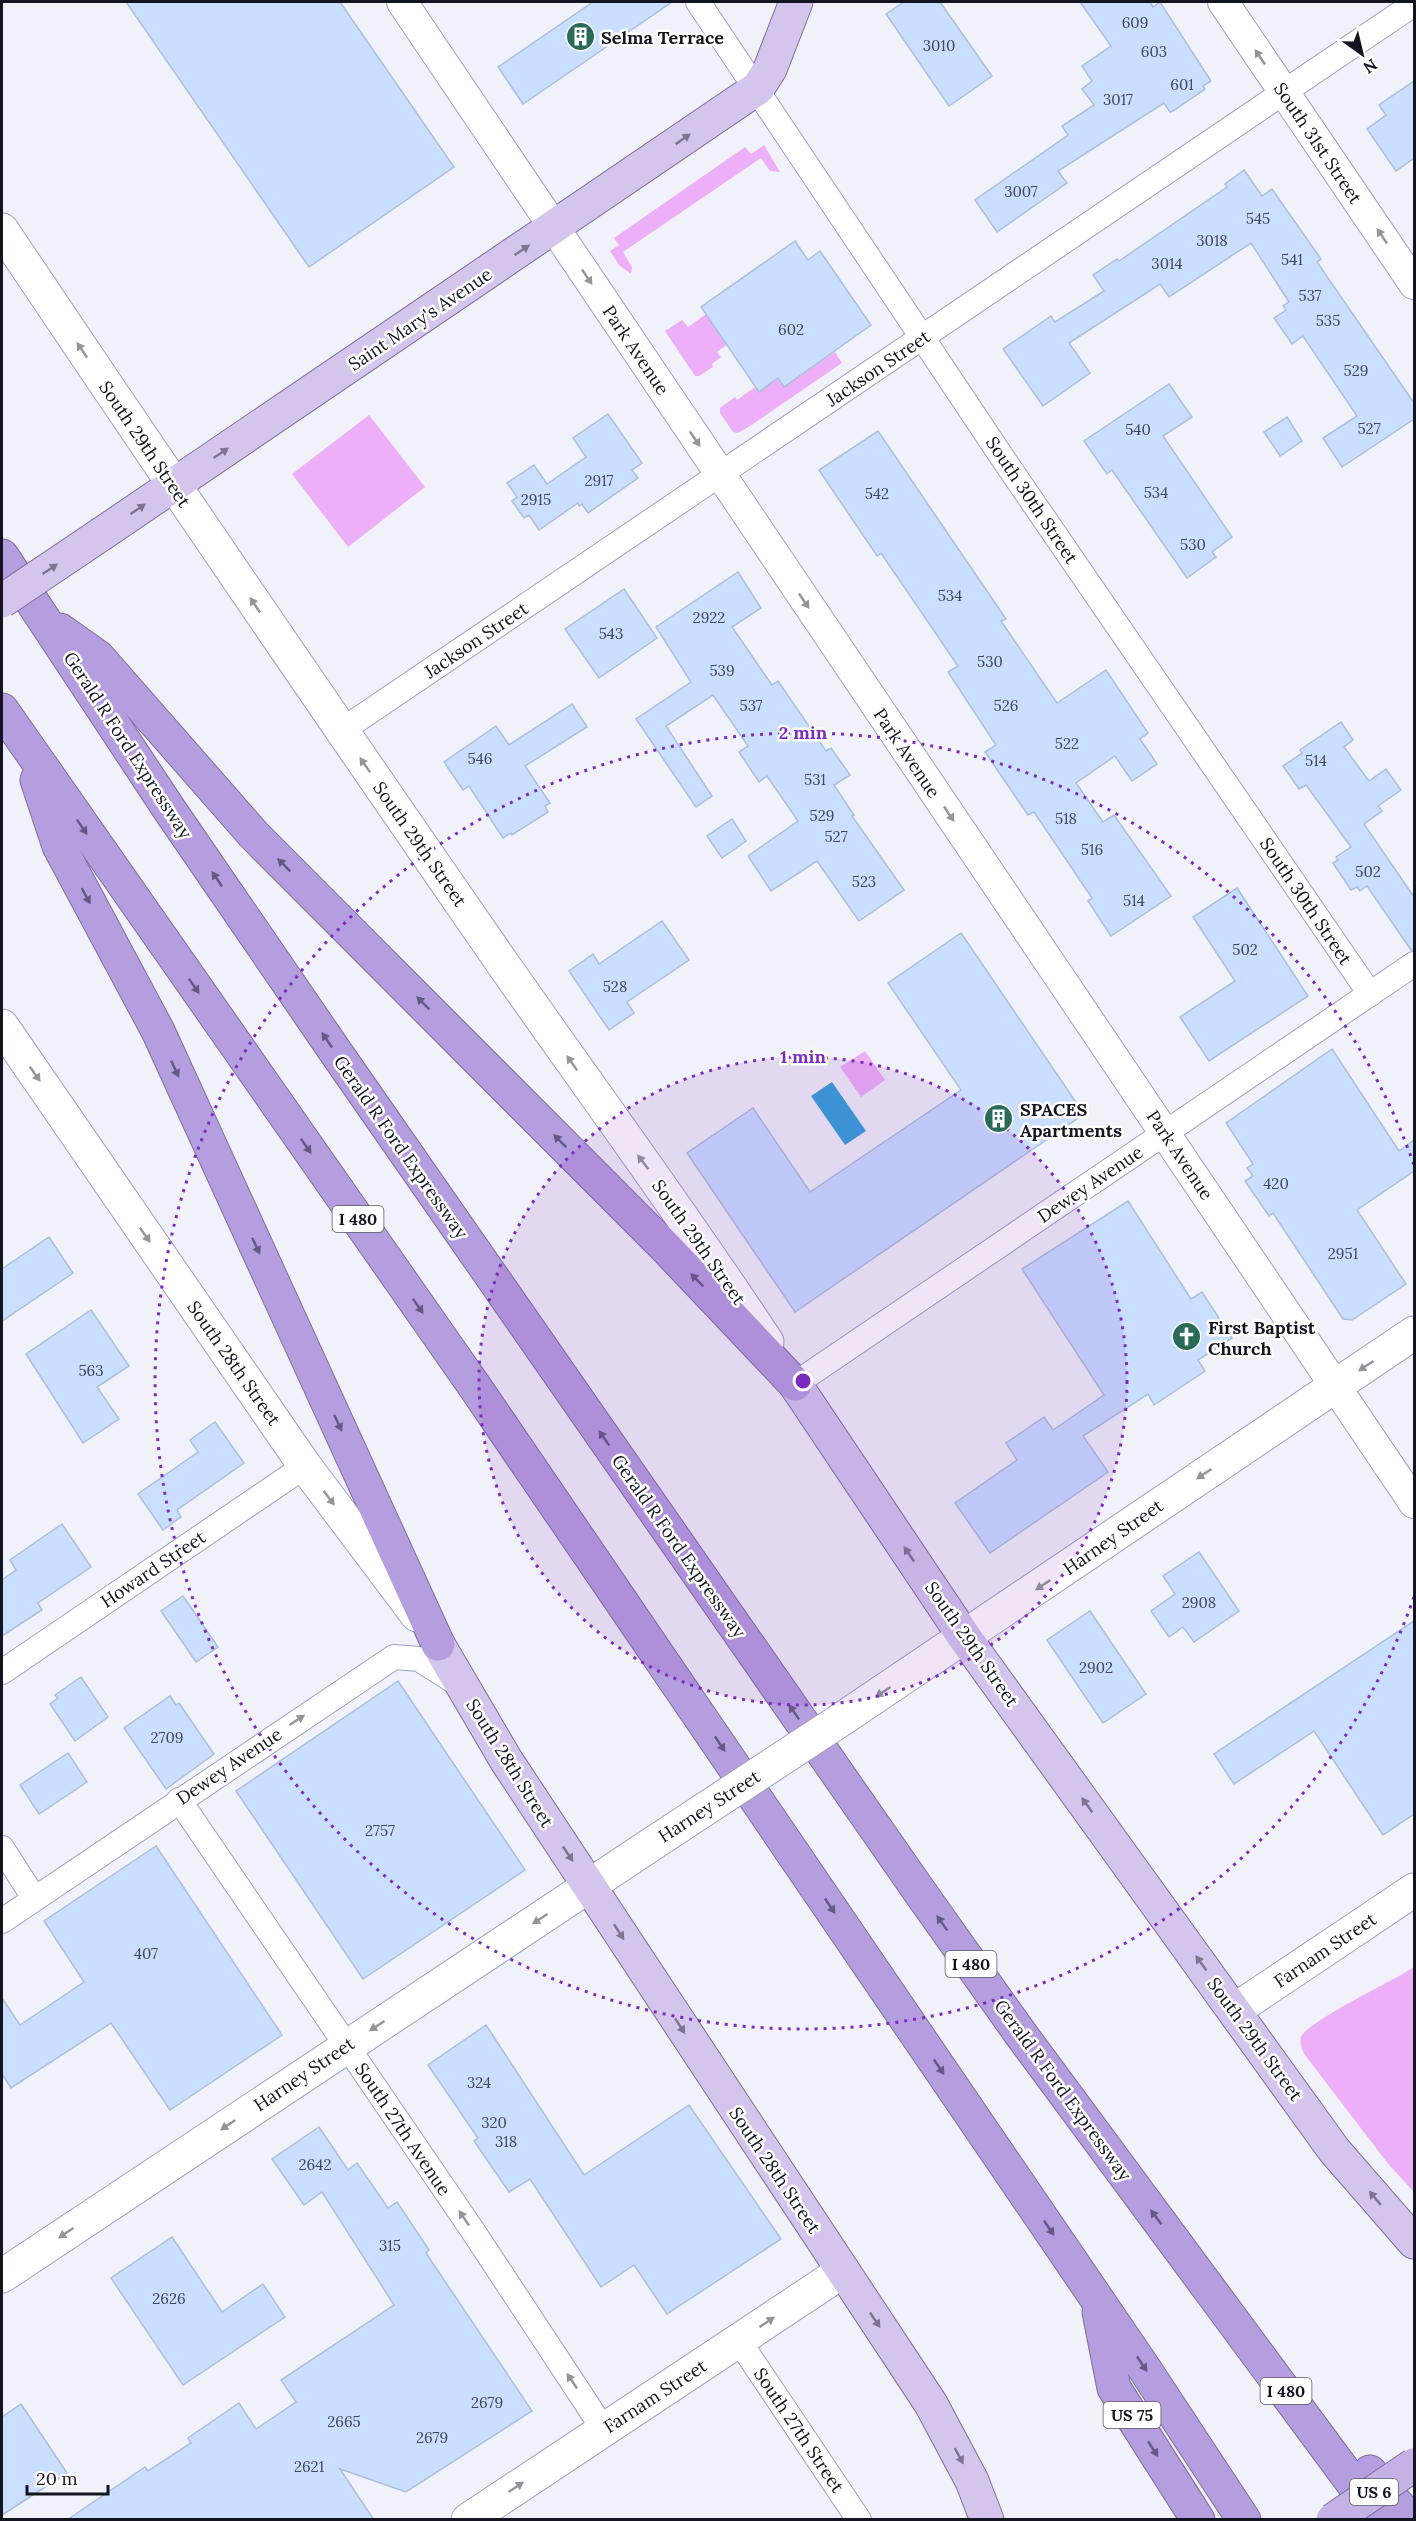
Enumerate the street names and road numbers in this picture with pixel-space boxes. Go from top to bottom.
street label: South 31st Street [1269,78,1367,208]
street label: Saint Mary's Avenue [344,262,496,376]
street label: Park Avenue [598,301,675,399]
street label: Jackson Street [821,325,934,412]
street label: South 29th Street [94,376,196,512]
street label: South 30th Street [981,432,1083,568]
street label: Jackson Street [419,597,532,684]
street label: Gerald R Ford Expressway [59,647,197,843]
street label: Park Avenue [869,704,946,802]
street label: South 29th Street [368,777,472,911]
street label: South 30th Street [1255,833,1357,969]
street label: Gerald R Ford Expressway [329,1051,473,1244]
street label: Park Avenue [1142,1106,1219,1204]
street label: Dewey Avenue [1033,1140,1147,1228]
street label: South 29th Street [647,1175,751,1309]
road number: I 480 [332,1206,384,1232]
street label: South 28th Street [182,1296,286,1430]
street label: Gerald R Ford Expressway [607,1450,751,1643]
street label: Harney Street [1059,1494,1167,1580]
street label: Howard Street [96,1525,210,1613]
street label: South 29th Street [920,1577,1024,1711]
street label: South 28th Street [461,1694,559,1832]
street label: Dewey Avenue [172,1722,286,1810]
street label: Harney Street [654,1765,764,1847]
street label: Farnam Street [1270,1907,1380,1993]
road number: I 480 [946,1951,996,1977]
street label: South 29th Street [1202,1973,1308,2105]
street label: Gerald R Ford Expressway [989,1995,1137,2186]
street label: Harney Street [249,2032,359,2116]
street label: South 27th Avenue [350,2058,456,2200]
street label: South 28th Street [724,2103,826,2237]
street label: Farnam Street [599,2354,711,2438]
street label: South 27th Street [749,2363,849,2497]
road number: I 480 [1260,2378,1312,2404]
road number: US 75 [1104,2402,1160,2428]
road number: US 6 [1350,2479,1398,2505]

